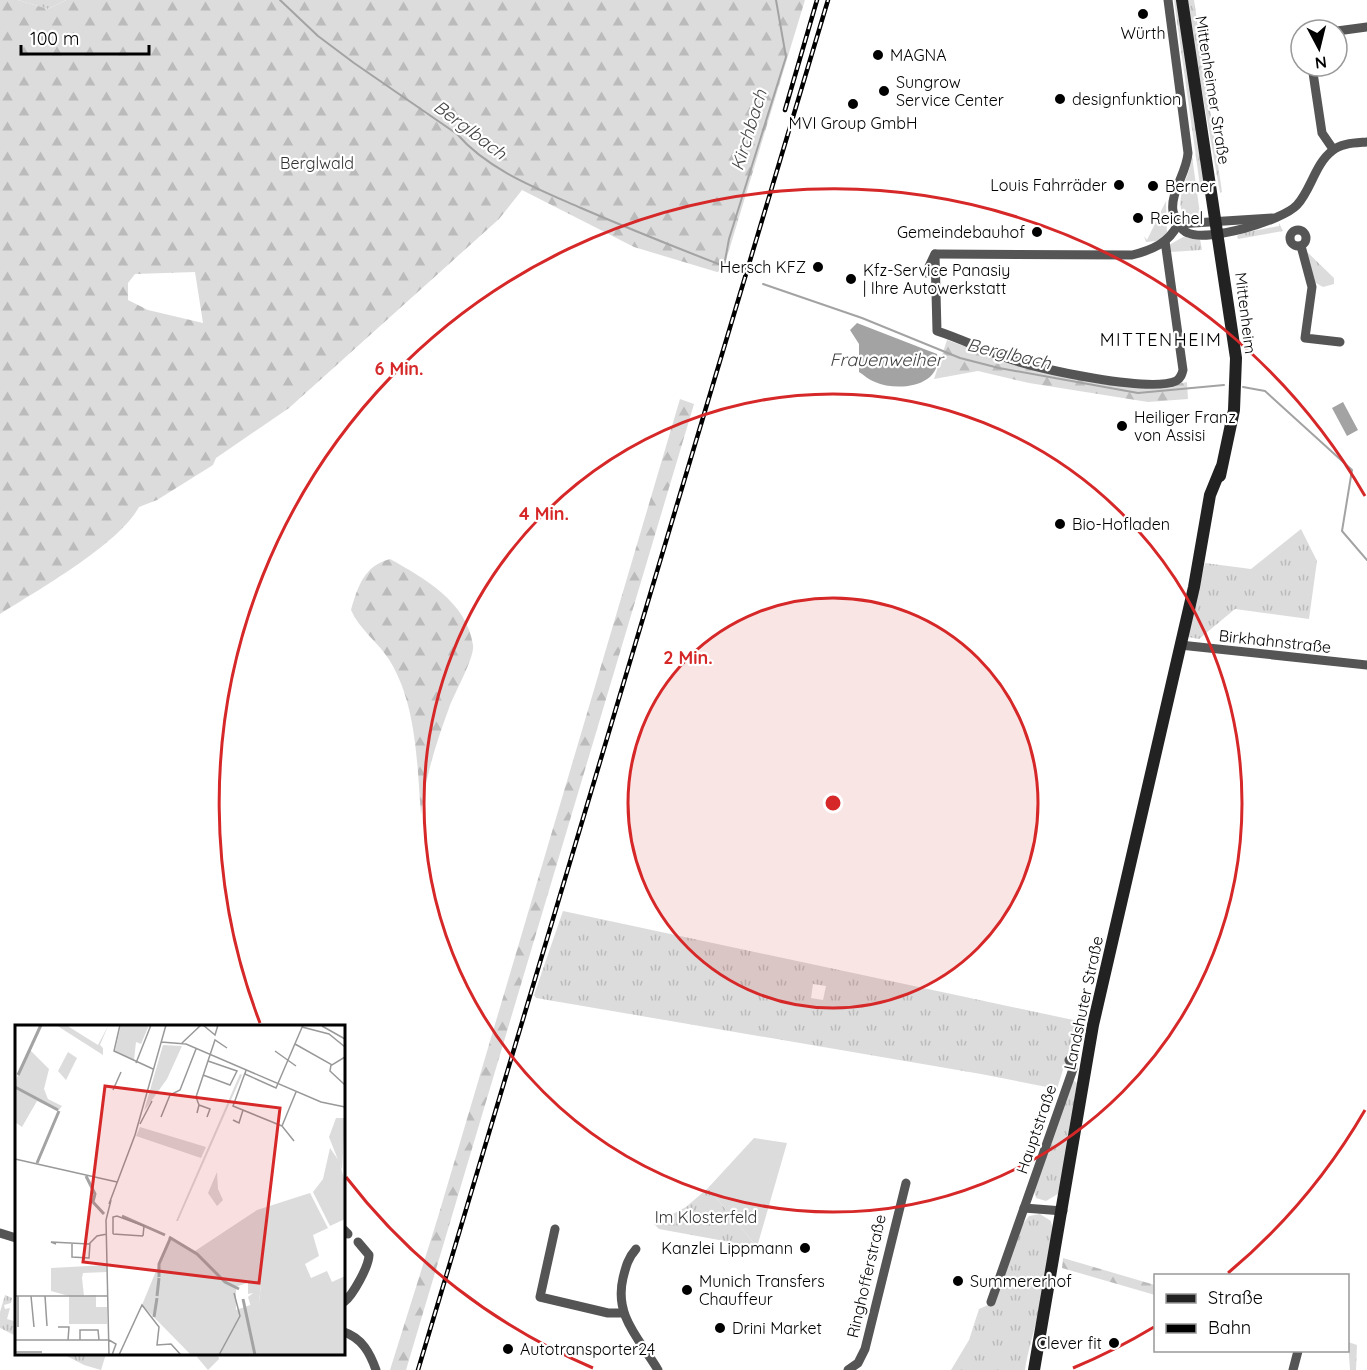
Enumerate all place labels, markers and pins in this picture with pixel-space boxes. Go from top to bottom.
marker: Würth [1136,7,1150,21]
place label: Würth [1120,23,1166,43]
place label: MAGNA [890,45,947,65]
marker: MAGNA [871,48,885,62]
place label: Sungrow Service Center [896,72,1004,110]
marker: Sungrow Service Center [877,84,891,98]
place label: designfunktion [1072,89,1181,109]
marker: designfunktion [1053,92,1067,106]
marker: MVI Group GmbH [846,97,860,111]
place label: MVI Group GmbH [789,113,917,133]
place label: Louis Fahrräder [990,175,1107,195]
place label: Berner [1165,176,1215,196]
marker: Louis Fahrräder [1112,178,1126,192]
marker: Berner [1146,179,1160,193]
place label: Reichel [1150,208,1203,228]
marker: Reichel [1131,211,1145,225]
place label: Gemeindebauhof [897,222,1025,242]
marker: Gemeindebauhof [1030,225,1044,239]
place label: Hersch KFZ [720,257,806,277]
marker: Hersch KFZ [811,260,825,274]
place label: Kfz-Service Panasiy | Ihre Autowerkstatt [863,260,1010,298]
marker: Kfz-Service Panasiy | Ihre Autowerkstatt [844,272,858,286]
place label: Heiliger Franz von Assisi [1134,407,1236,445]
marker: Heiliger Franz von Assisi [1115,419,1129,433]
place label: Bio-Hofladen [1072,514,1170,534]
marker: Bio-Hofladen [1053,517,1067,531]
centre of rings [823,793,843,813]
place label: Kanzlei Lippmann [661,1238,793,1258]
marker: Kanzlei Lippmann [798,1241,812,1255]
place label: Munich Transfers Chauffeur [699,1271,825,1309]
place label: Summererhof [970,1271,1072,1291]
marker: Summererhof [951,1274,965,1288]
marker: Munich Transfers Chauffeur [680,1283,694,1297]
place label: Drini Market [732,1318,822,1338]
marker: Drini Market [713,1321,727,1335]
place label: Clever fit [1037,1333,1102,1353]
marker: Clever fit [1107,1336,1121,1350]
place label: Autotransporter24 [520,1339,655,1359]
marker: Autotransporter24 [501,1342,515,1356]

